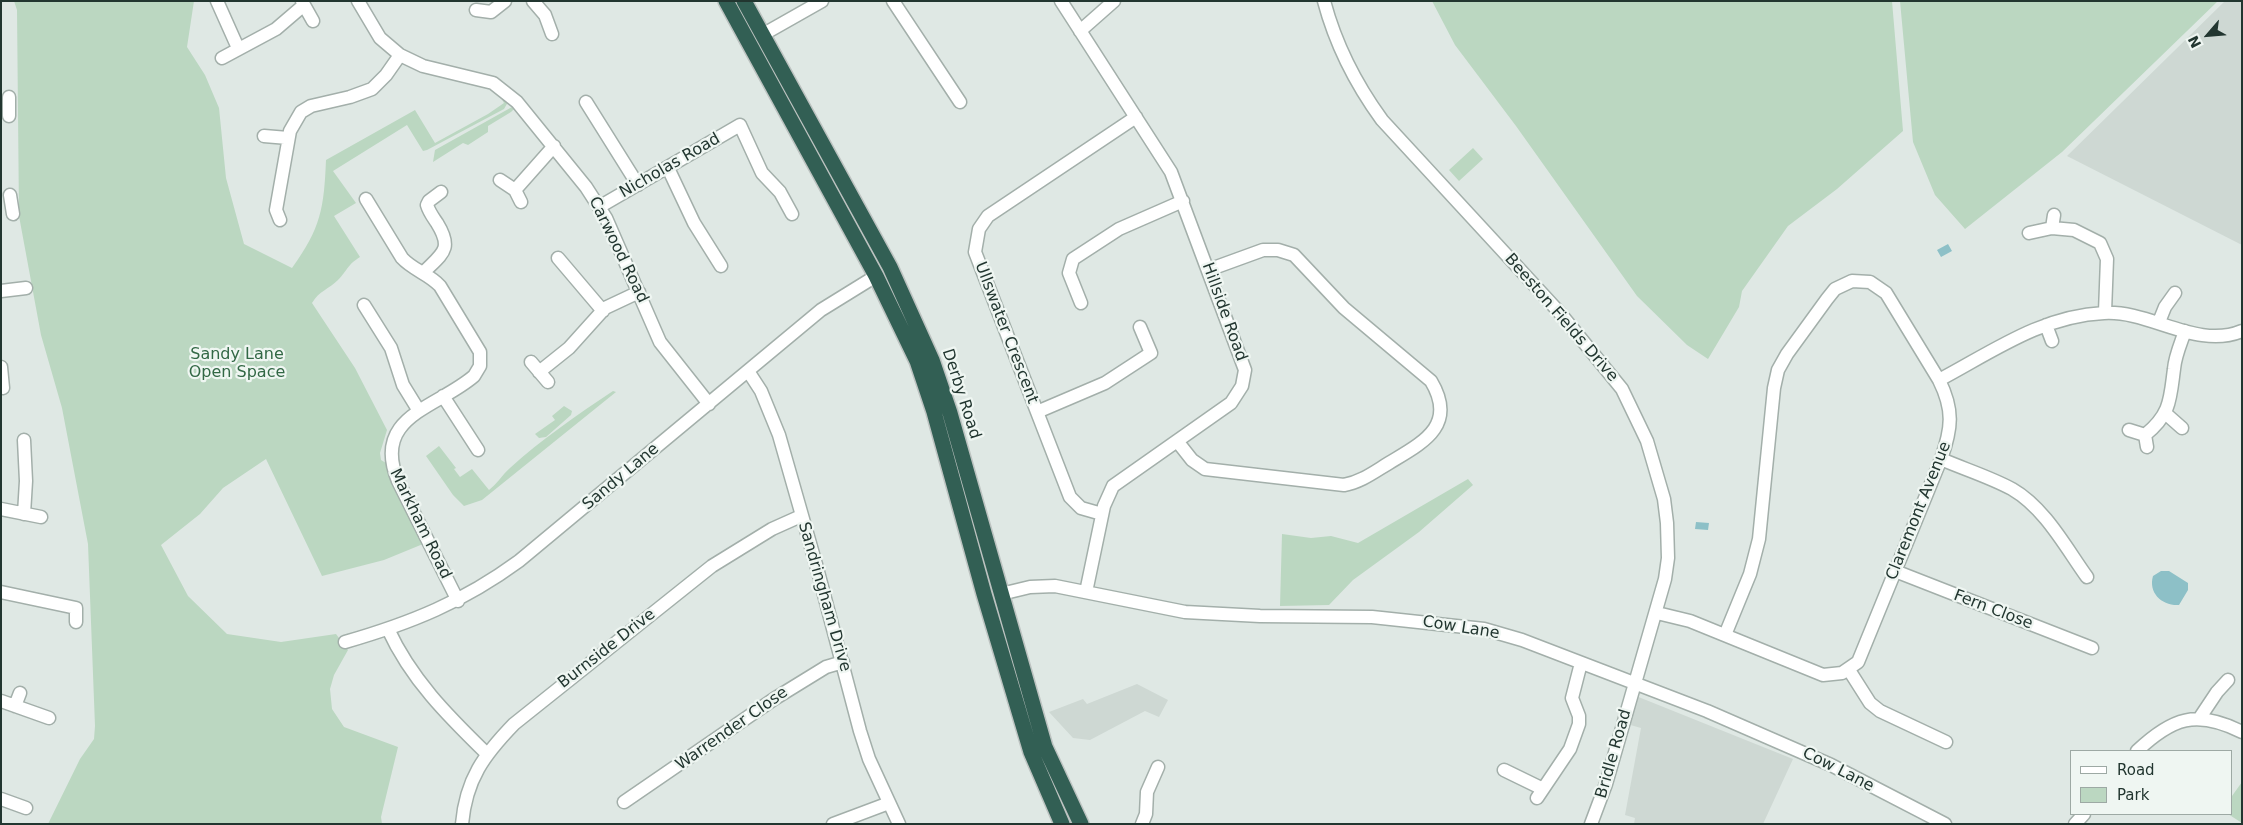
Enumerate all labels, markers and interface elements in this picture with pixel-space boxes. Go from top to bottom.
north arrow [2183,10,2233,60]
text: N [2185,33,2204,51]
street label: Nicholas Road [616,129,724,203]
street label: Carwood Road [584,194,652,306]
street label: Beeston Fields Drive [1500,250,1622,386]
street label: Ullswater Crescent [970,259,1042,407]
street label: Hillside Road [1197,260,1251,364]
park label: Sandy Lane Open Space [189,345,285,383]
street label: Derby Road [937,347,985,441]
street label: Claremont Avenue [1882,439,1956,583]
street label: Sandy Lane [579,440,663,514]
street label: Markham Road [385,466,455,582]
street label: Sandringham Drive [793,520,855,674]
street label: Fern Close [1951,586,2035,634]
street label: Burnside Drive [555,605,659,693]
street label: Cow Lane [1421,612,1501,644]
street label: Warrender Close [672,683,792,775]
street label: Bridle Road [1592,707,1636,801]
street label: Cow Lane [1799,744,1877,796]
legend [2070,750,2233,815]
text: Road [2117,761,2155,779]
text: Park [2117,786,2149,804]

